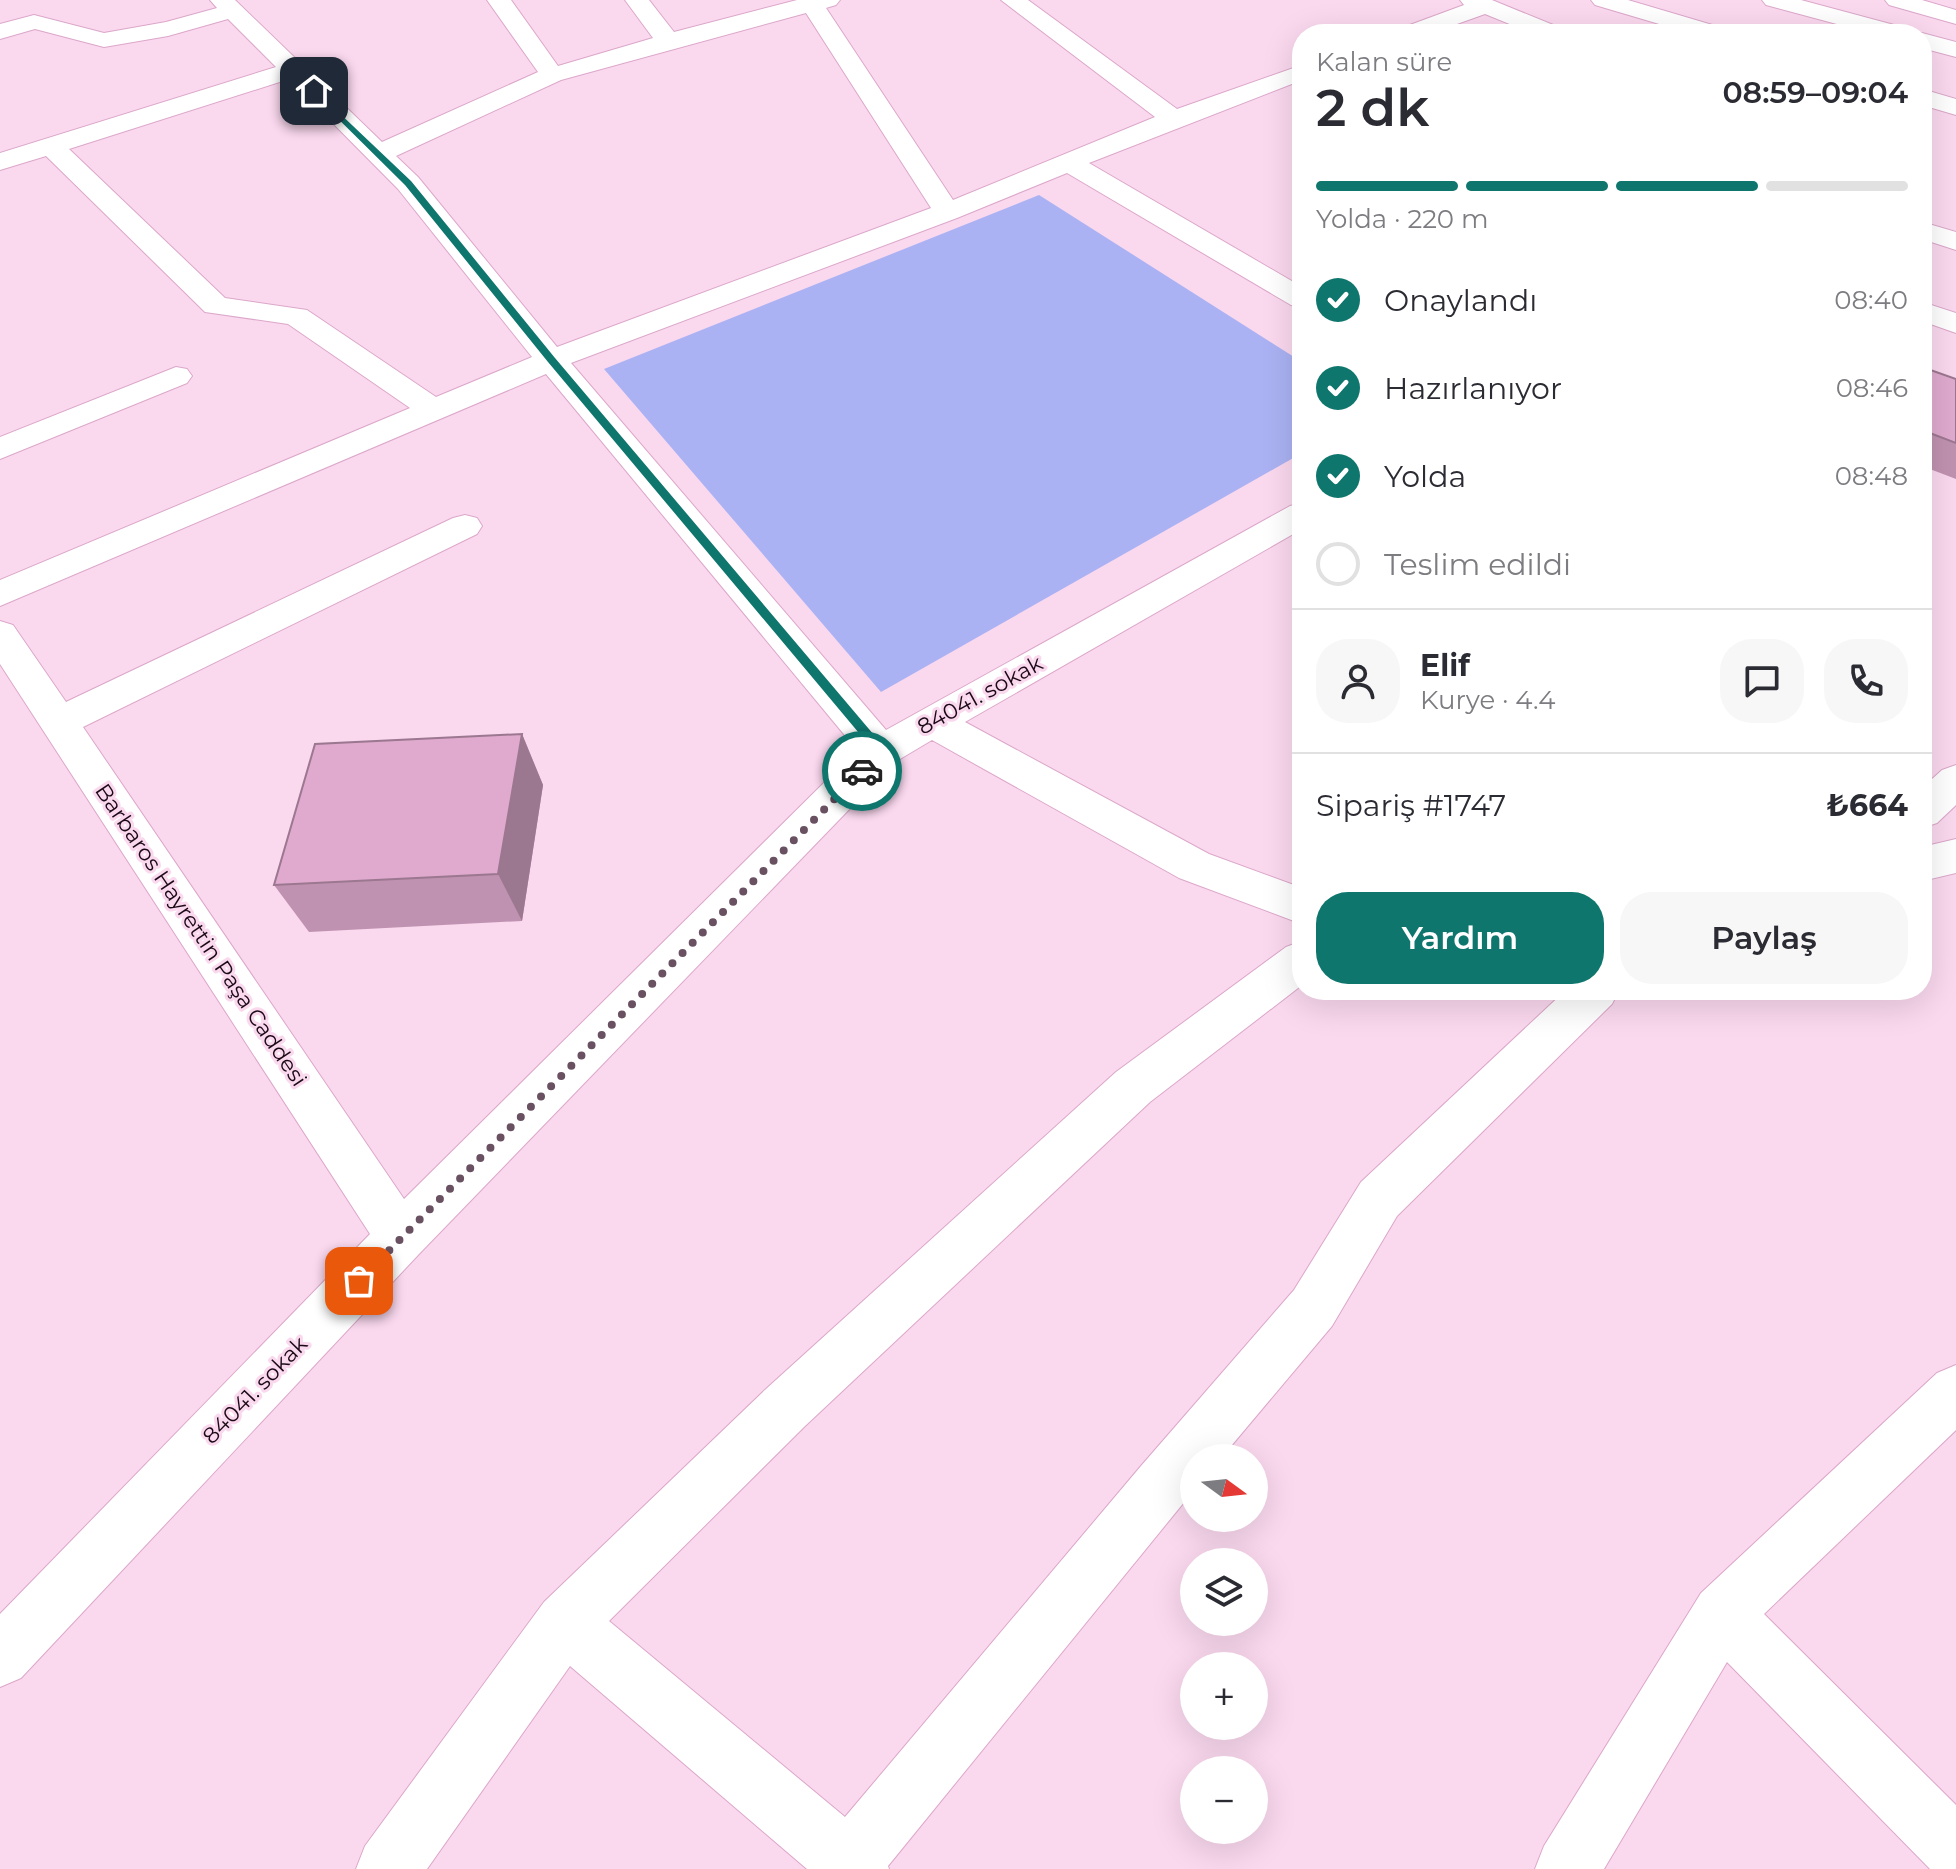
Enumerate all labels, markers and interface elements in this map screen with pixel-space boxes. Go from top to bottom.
text: Kalan süre [1316,46,1452,78]
pin [280,57,348,125]
icon: home [292,69,336,113]
text: 08:59–09:04 [1722,74,1908,111]
text: 2 dk [1316,76,1429,139]
text: Yolda · 220 m [1316,203,1488,235]
icon: check [1316,278,1360,322]
text: Onaylandı [1384,282,1537,319]
text: 08:40 [1834,284,1908,316]
icon: check [1316,366,1360,410]
text: Hazırlanıyor [1384,370,1562,407]
text: 08:46 [1836,372,1908,404]
icon: check [1316,454,1360,498]
text: Yolda [1384,458,1466,495]
text: 08:48 [1835,460,1908,492]
text: Teslim edildi [1384,546,1571,583]
button: person [1316,639,1400,723]
button: chat [1720,639,1804,723]
button: phone [1824,639,1908,723]
text: Elif [1420,647,1470,684]
street label: 84041. sokak [913,649,1048,741]
text: Kurye · 4.4 [1420,684,1555,716]
courier [822,731,902,811]
icon: car [840,749,884,793]
street label: Barbaros Hayrettin Paşa Caddesi [89,779,313,1091]
text: Sipariş #1747 [1316,787,1506,824]
text: ₺664 [1827,787,1908,824]
button: Yardım [1316,892,1604,984]
button: Paylaş [1620,892,1908,984]
pin [325,1247,393,1315]
icon: bag [337,1259,381,1303]
street label: 84041. sokak [197,1330,314,1449]
north arrow [1180,1444,1268,1532]
map controls [1180,1444,1268,1844]
button: layers [1180,1548,1268,1636]
button: + [1180,1652,1268,1740]
button: − [1180,1756,1268,1844]

